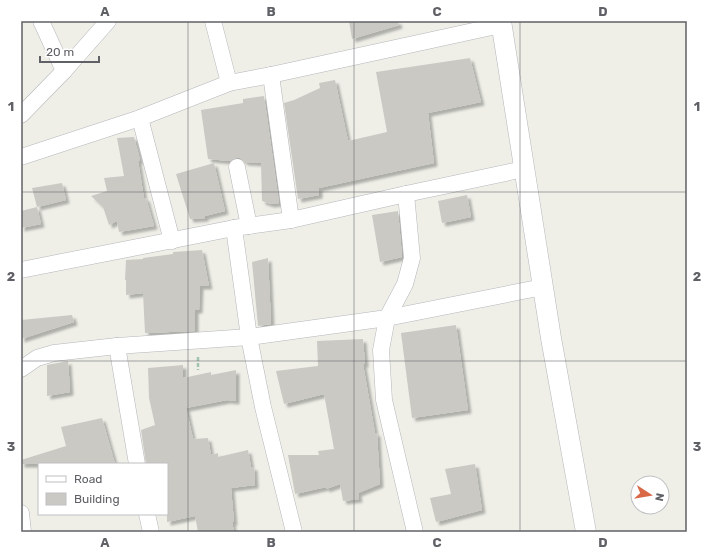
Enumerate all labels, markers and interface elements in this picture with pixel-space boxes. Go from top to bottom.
text: A [100,4,110,19]
text: B [266,4,276,19]
text: C [432,4,442,19]
text: D [598,4,608,19]
scale bar [40,38,99,64]
text: 20 m [46,45,74,59]
text: 1 [8,99,14,114]
text: 1 [694,99,700,114]
text: 2 [7,269,15,284]
text: 2 [693,269,701,284]
text: 3 [7,439,16,454]
text: 3 [693,439,702,454]
legend [38,463,168,515]
text: Road [74,472,102,486]
north arrow [630,475,670,515]
text: Building [74,492,120,506]
text: N [652,492,666,502]
text: A [100,535,110,550]
text: B [266,535,276,550]
text: C [432,535,442,550]
text: D [598,535,608,550]

